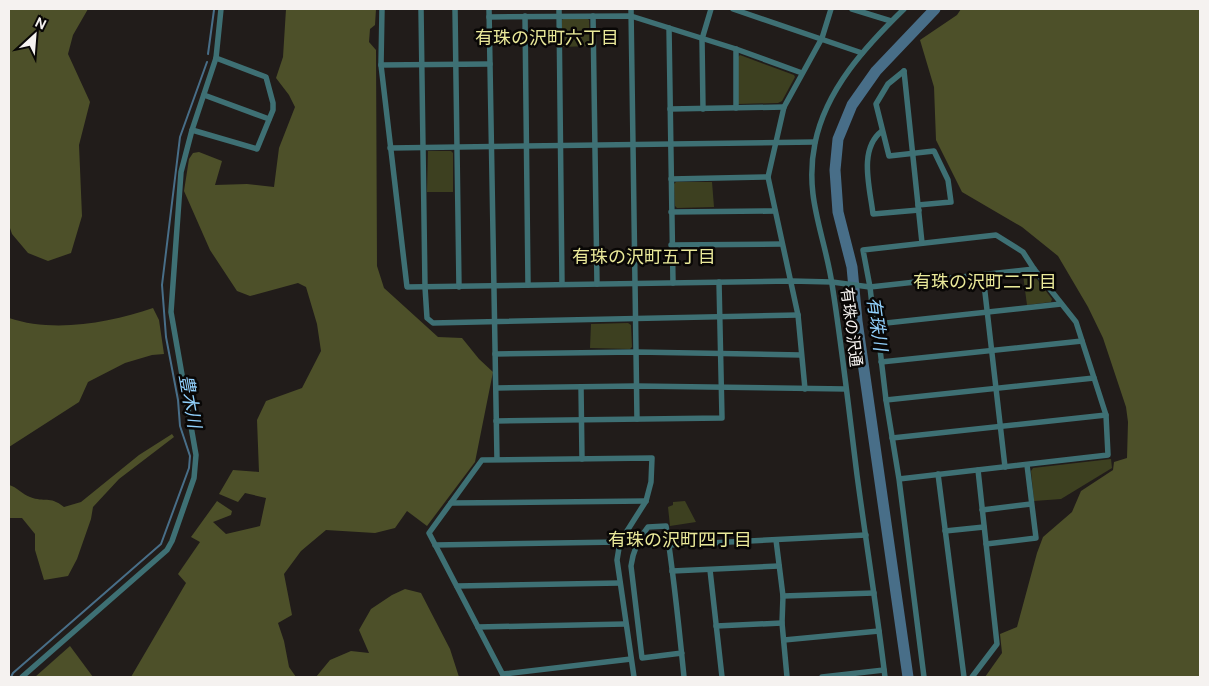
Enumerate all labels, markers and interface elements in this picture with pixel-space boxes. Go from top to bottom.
north arrow [10,10,60,60]
text: N [32,13,49,34]
district label: 有珠の沢町六丁目 [475,26,619,50]
district label: 有珠の沢町五丁目 [572,245,716,269]
district label: 有珠の沢町二丁目 [913,270,1057,294]
street label: 有珠の沢通 [836,286,867,368]
water label: 有珠川 [861,296,893,354]
water label: 豊木川 [173,372,207,432]
district label: 有珠の沢町四丁目 [608,528,752,552]

